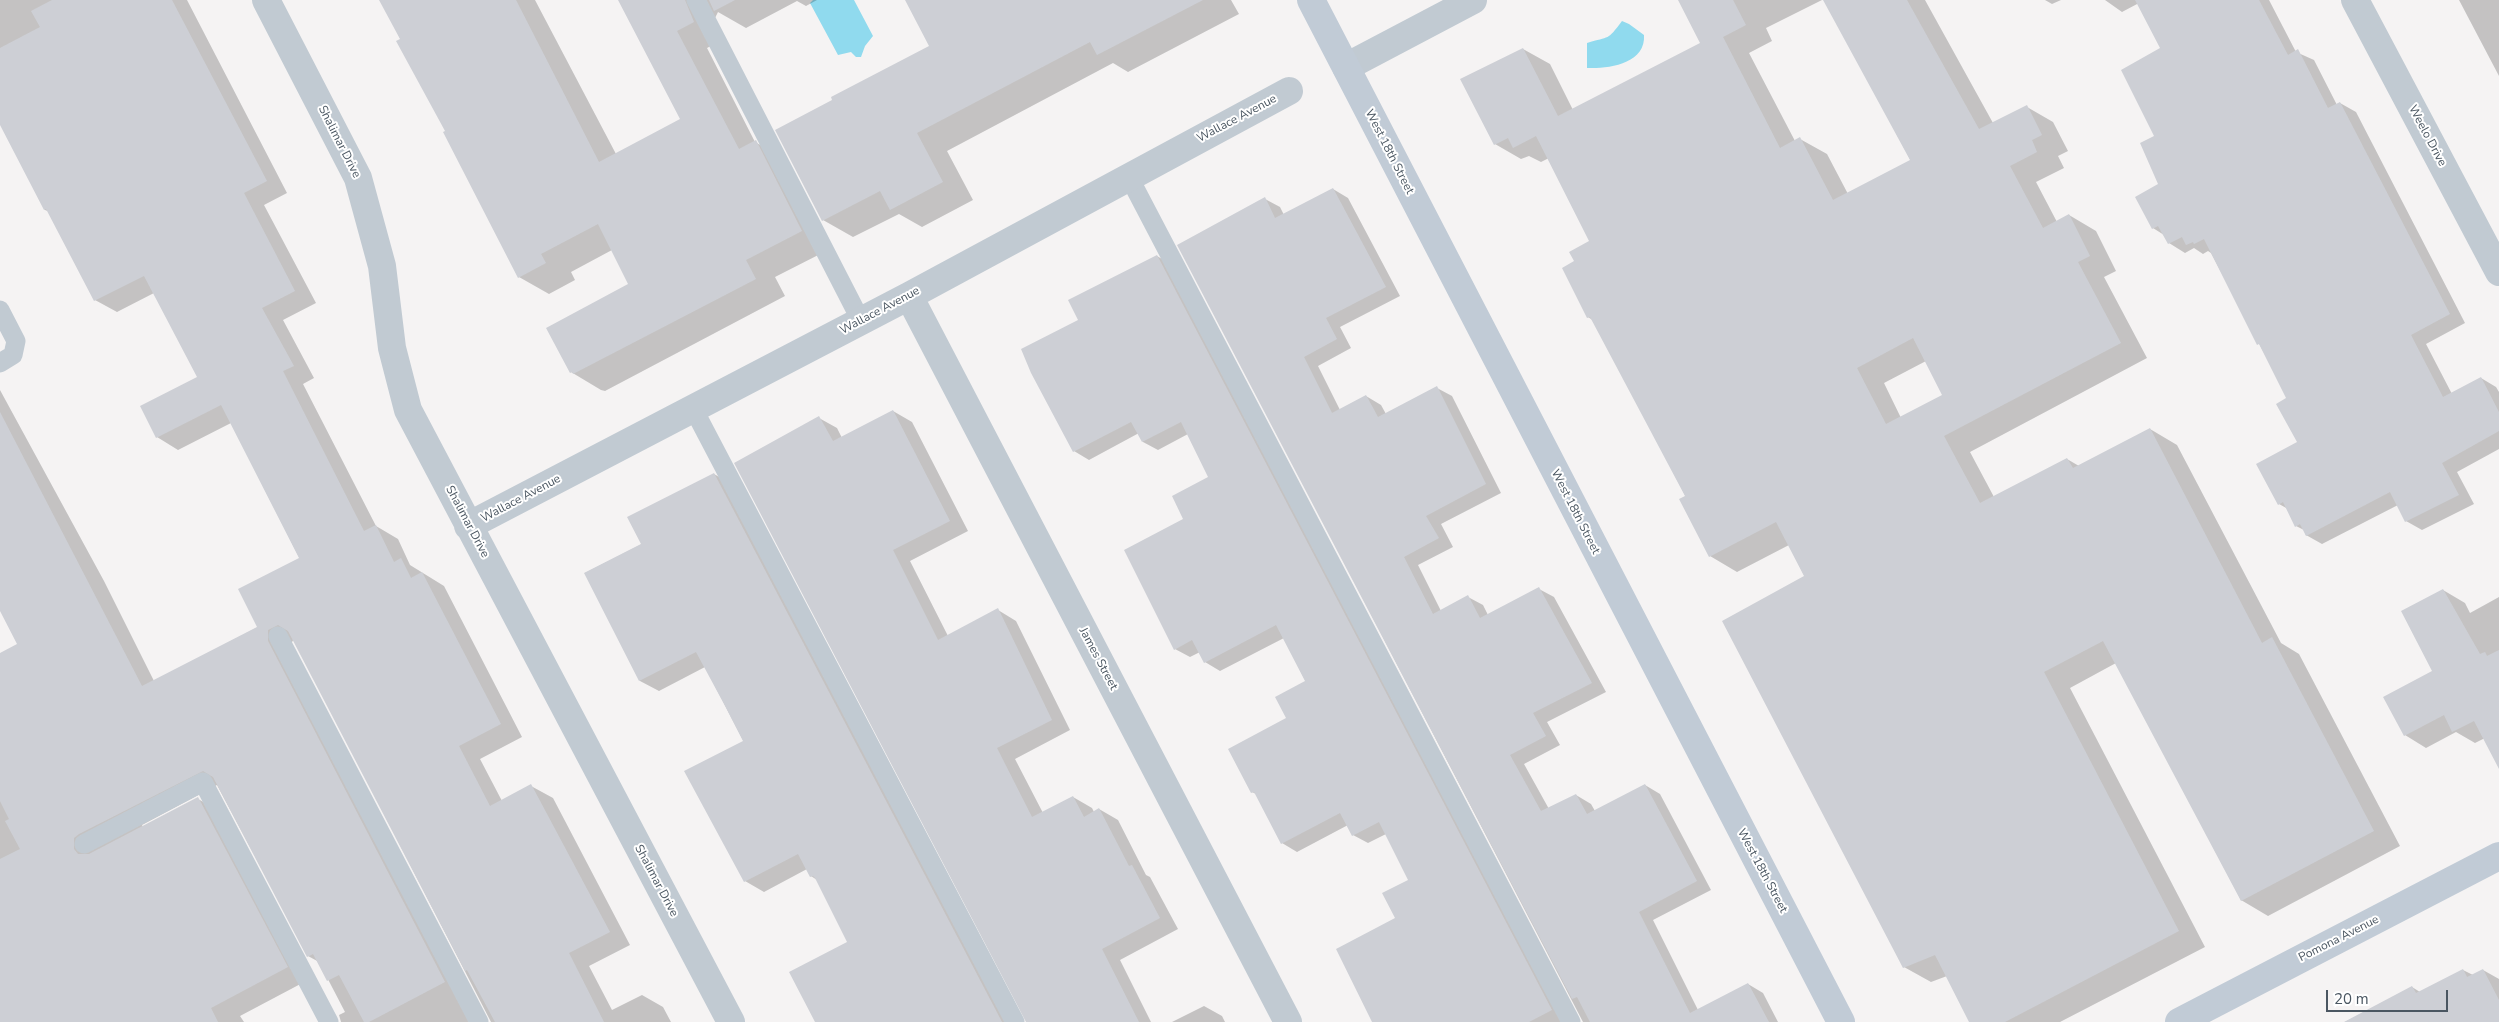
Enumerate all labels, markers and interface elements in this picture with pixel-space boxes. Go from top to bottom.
street label: Wallace Avenue [1195,92,1279,146]
street label: Shalimar Drive [315,103,363,181]
street label: Weelo Drive [2405,103,2449,169]
street label: West 18th Street [1361,107,1417,197]
street label: Wallace Avenue [838,284,922,338]
street label: West 18th Street [1547,467,1603,557]
street label: Wallace Avenue [479,472,563,526]
street label: Shalimar Drive [442,484,492,560]
street label: James Street [1076,625,1120,693]
street label: West 18th Street [1734,827,1790,915]
street label: Shalimar Drive [631,843,681,919]
street label: Pomona Avenue [2297,913,2381,965]
scale bar [2329,980,2452,1012]
text: 20 m [2334,989,2369,1009]

